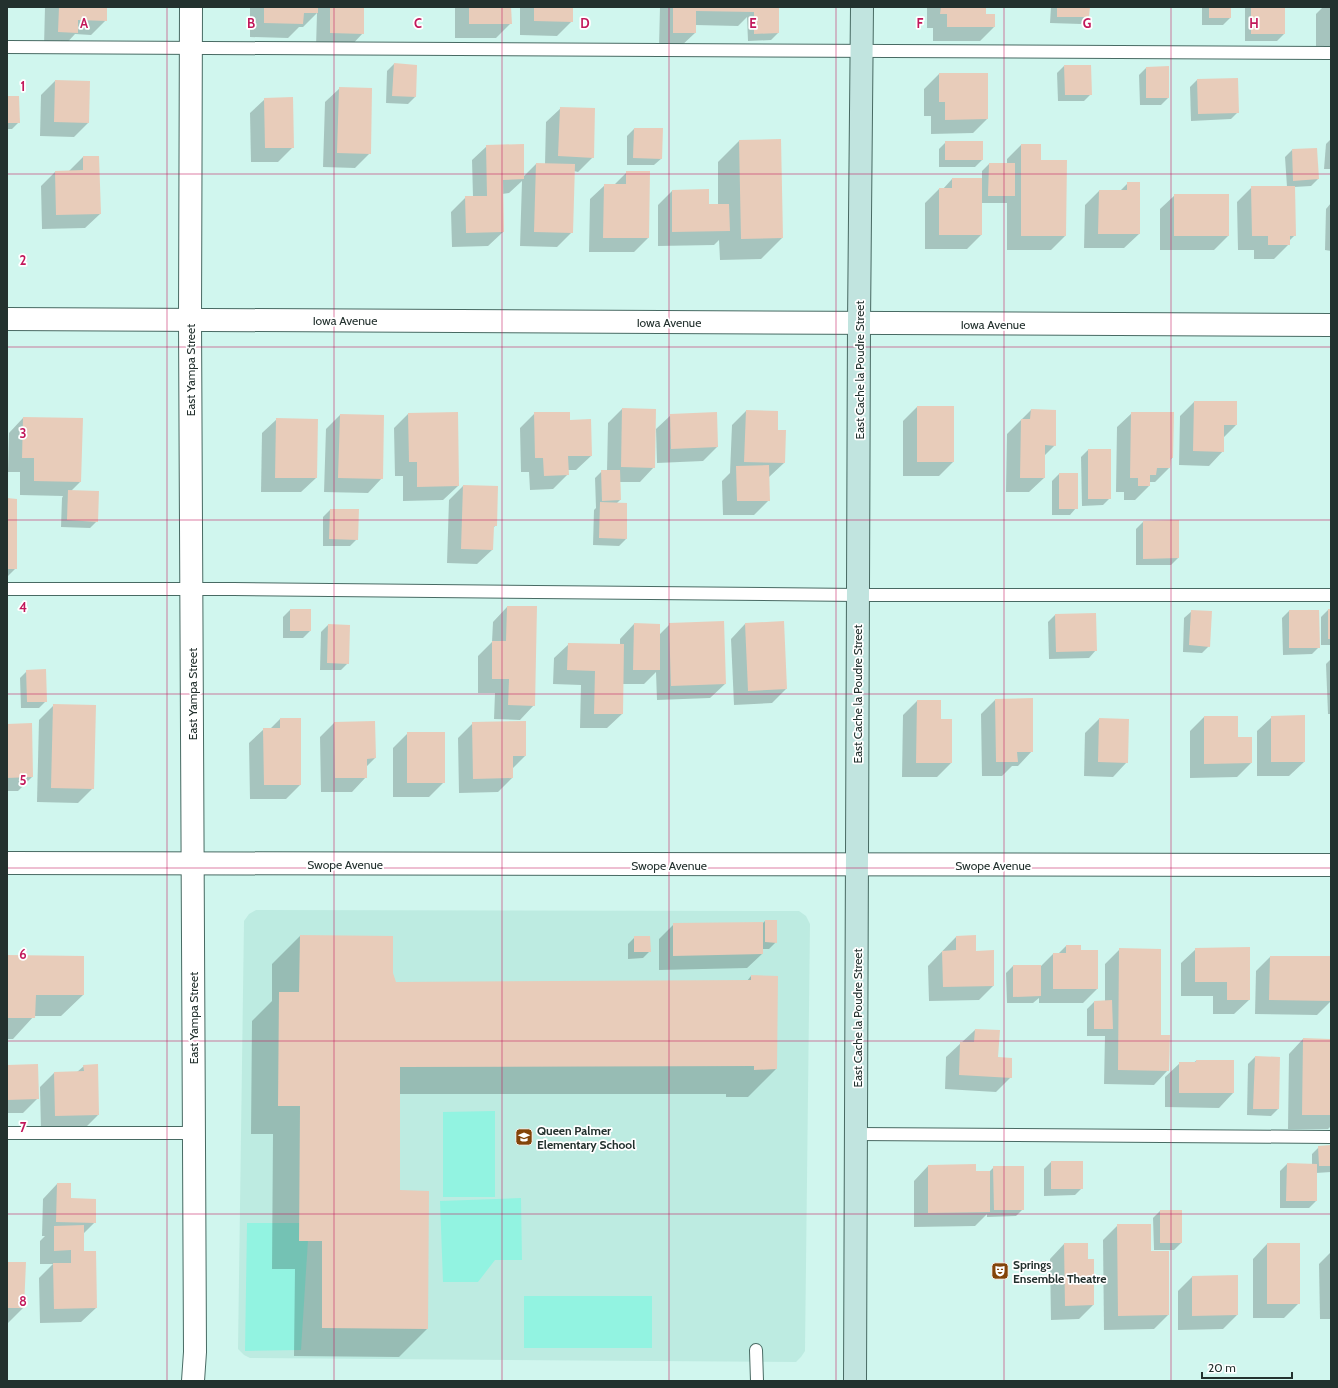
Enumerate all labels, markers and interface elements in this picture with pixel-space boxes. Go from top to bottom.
text: A [80,15,89,31]
text: B [247,15,255,31]
text: C [414,15,422,31]
text: D [580,15,590,31]
text: E [749,15,757,31]
text: F [917,15,924,31]
text: G [1083,15,1092,31]
text: H [1249,15,1259,31]
text: 1 [21,78,25,94]
text: 2 [20,252,27,268]
street label: East Cache la Poudre Street [852,301,867,439]
street label: Iowa Avenue [313,313,377,328]
street label: Iowa Avenue [637,315,701,330]
street label: Iowa Avenue [961,317,1025,332]
street label: East Yampa Street [183,324,198,416]
text: 3 [19,425,27,441]
text: 4 [19,599,27,615]
street label: East Cache la Poudre Street [850,625,865,763]
street label: East Yampa Street [185,648,200,740]
text: 5 [20,772,27,788]
street label: Swope Avenue [307,857,383,872]
street label: Swope Avenue [631,858,707,873]
street label: Swope Avenue [955,858,1031,873]
text: 6 [19,946,27,962]
street label: East Cache la Poudre Street [850,949,865,1087]
street label: East Yampa Street [186,972,201,1064]
text: 7 [20,1119,27,1135]
place label: Queen Palmer Elementary School [537,1123,635,1152]
school or university icon: Queen Palmer Elementary School [514,1127,534,1147]
place label: Springs Ensemble Theatre [1013,1257,1106,1286]
theatre icon: Springs Ensemble Theatre [990,1261,1010,1281]
text: 8 [19,1293,27,1309]
scale bar [1202,1354,1292,1380]
text: 20 m [1208,1360,1236,1375]

